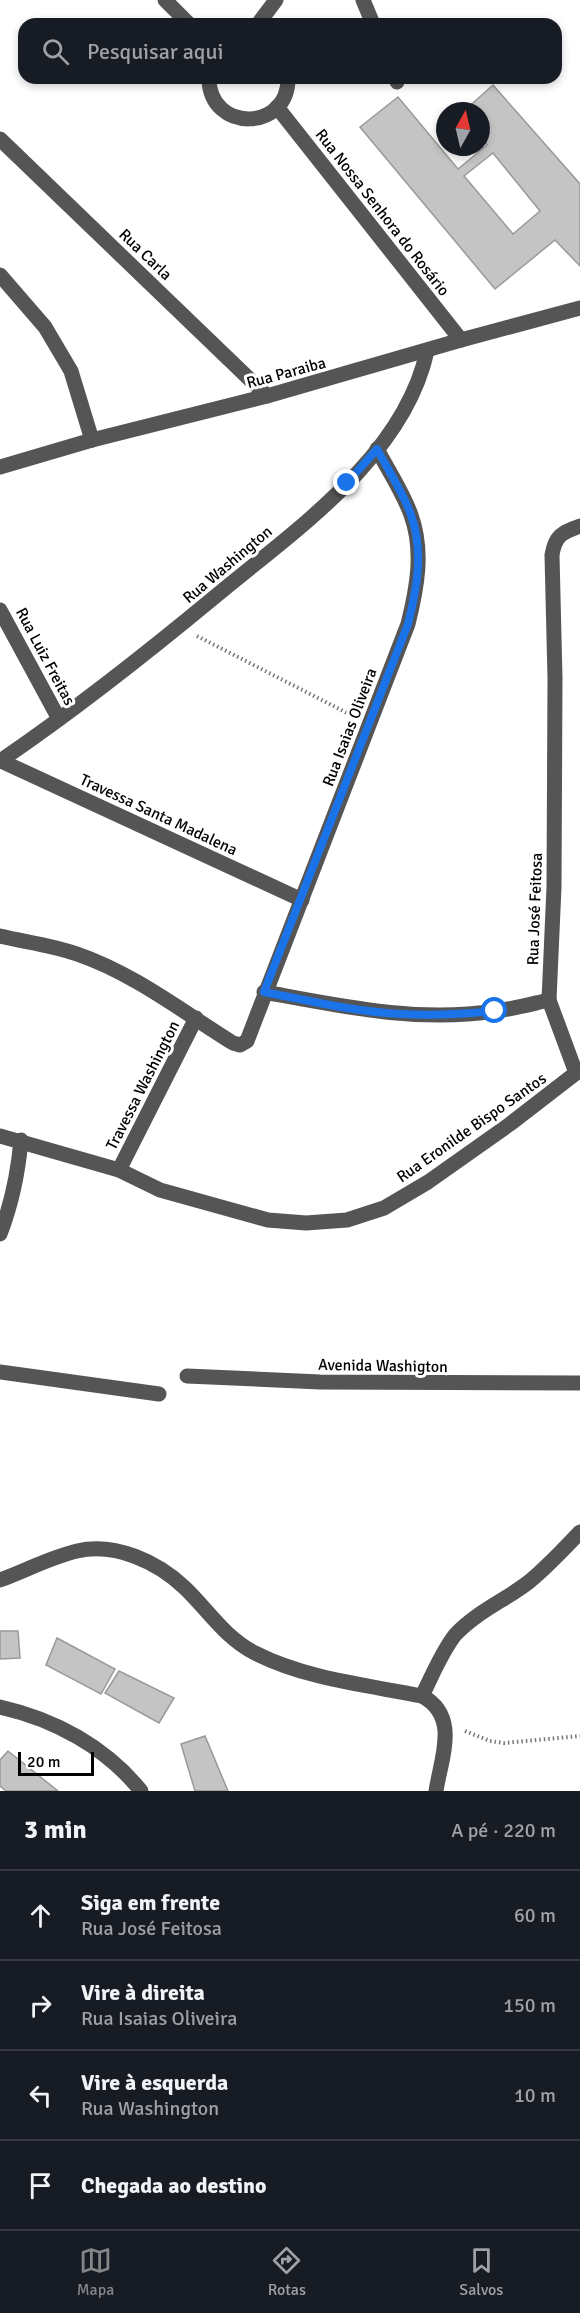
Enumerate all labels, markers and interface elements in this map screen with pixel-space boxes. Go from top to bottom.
search box [18,18,562,84]
icon: search [39,35,72,68]
text: Pesquisar aqui [87,38,223,65]
north arrow [436,102,490,156]
street label: Rua Nossa Senhora do Rosário [311,125,454,300]
street label: Rua Carla [115,225,176,285]
street label: Rua Paraiba [244,353,328,393]
route end [333,469,359,495]
street label: Rua Washington [179,522,276,608]
street label: Rua Luiz Freitas [11,604,79,709]
street label: Rua Isaias Oliveira [318,665,382,789]
street label: Travessa Santa Madalena [77,770,240,860]
street label: Rua José Feitosa [523,852,547,966]
route start [481,997,507,1023]
street label: Travessa Washington [102,1018,184,1153]
street label: Rua Eronilde Bispo Santos [393,1069,550,1187]
street label: Avenida Washigton [318,1355,448,1377]
scale bar [18,1749,94,1776]
text: 20 m [27,1752,61,1772]
text: 3 min [24,1814,87,1846]
text: A pé · 220 m [451,1818,556,1843]
text: Siga em frente [81,1889,220,1916]
icon: ahead [24,1899,57,1932]
text: 60 m [514,1903,556,1928]
text: Rua José Feitosa [81,1916,222,1941]
text: Vire à direita [81,1979,205,2006]
icon: right [24,1989,57,2022]
text: 150 m [503,1993,556,2018]
text: Rua Isaias Oliveira [81,2006,237,2031]
text: Vire à esquerda [81,2069,228,2096]
icon: left [24,2079,57,2112]
text: 10 m [514,2083,556,2108]
text: Rua Washington [81,2096,219,2121]
icon: arrive [24,2169,57,2202]
text: Chegada ao destino [81,2172,267,2199]
tab: Mapa [77,2244,114,2300]
tab: Rotas [268,2244,306,2300]
tab: Salvos [459,2244,503,2300]

